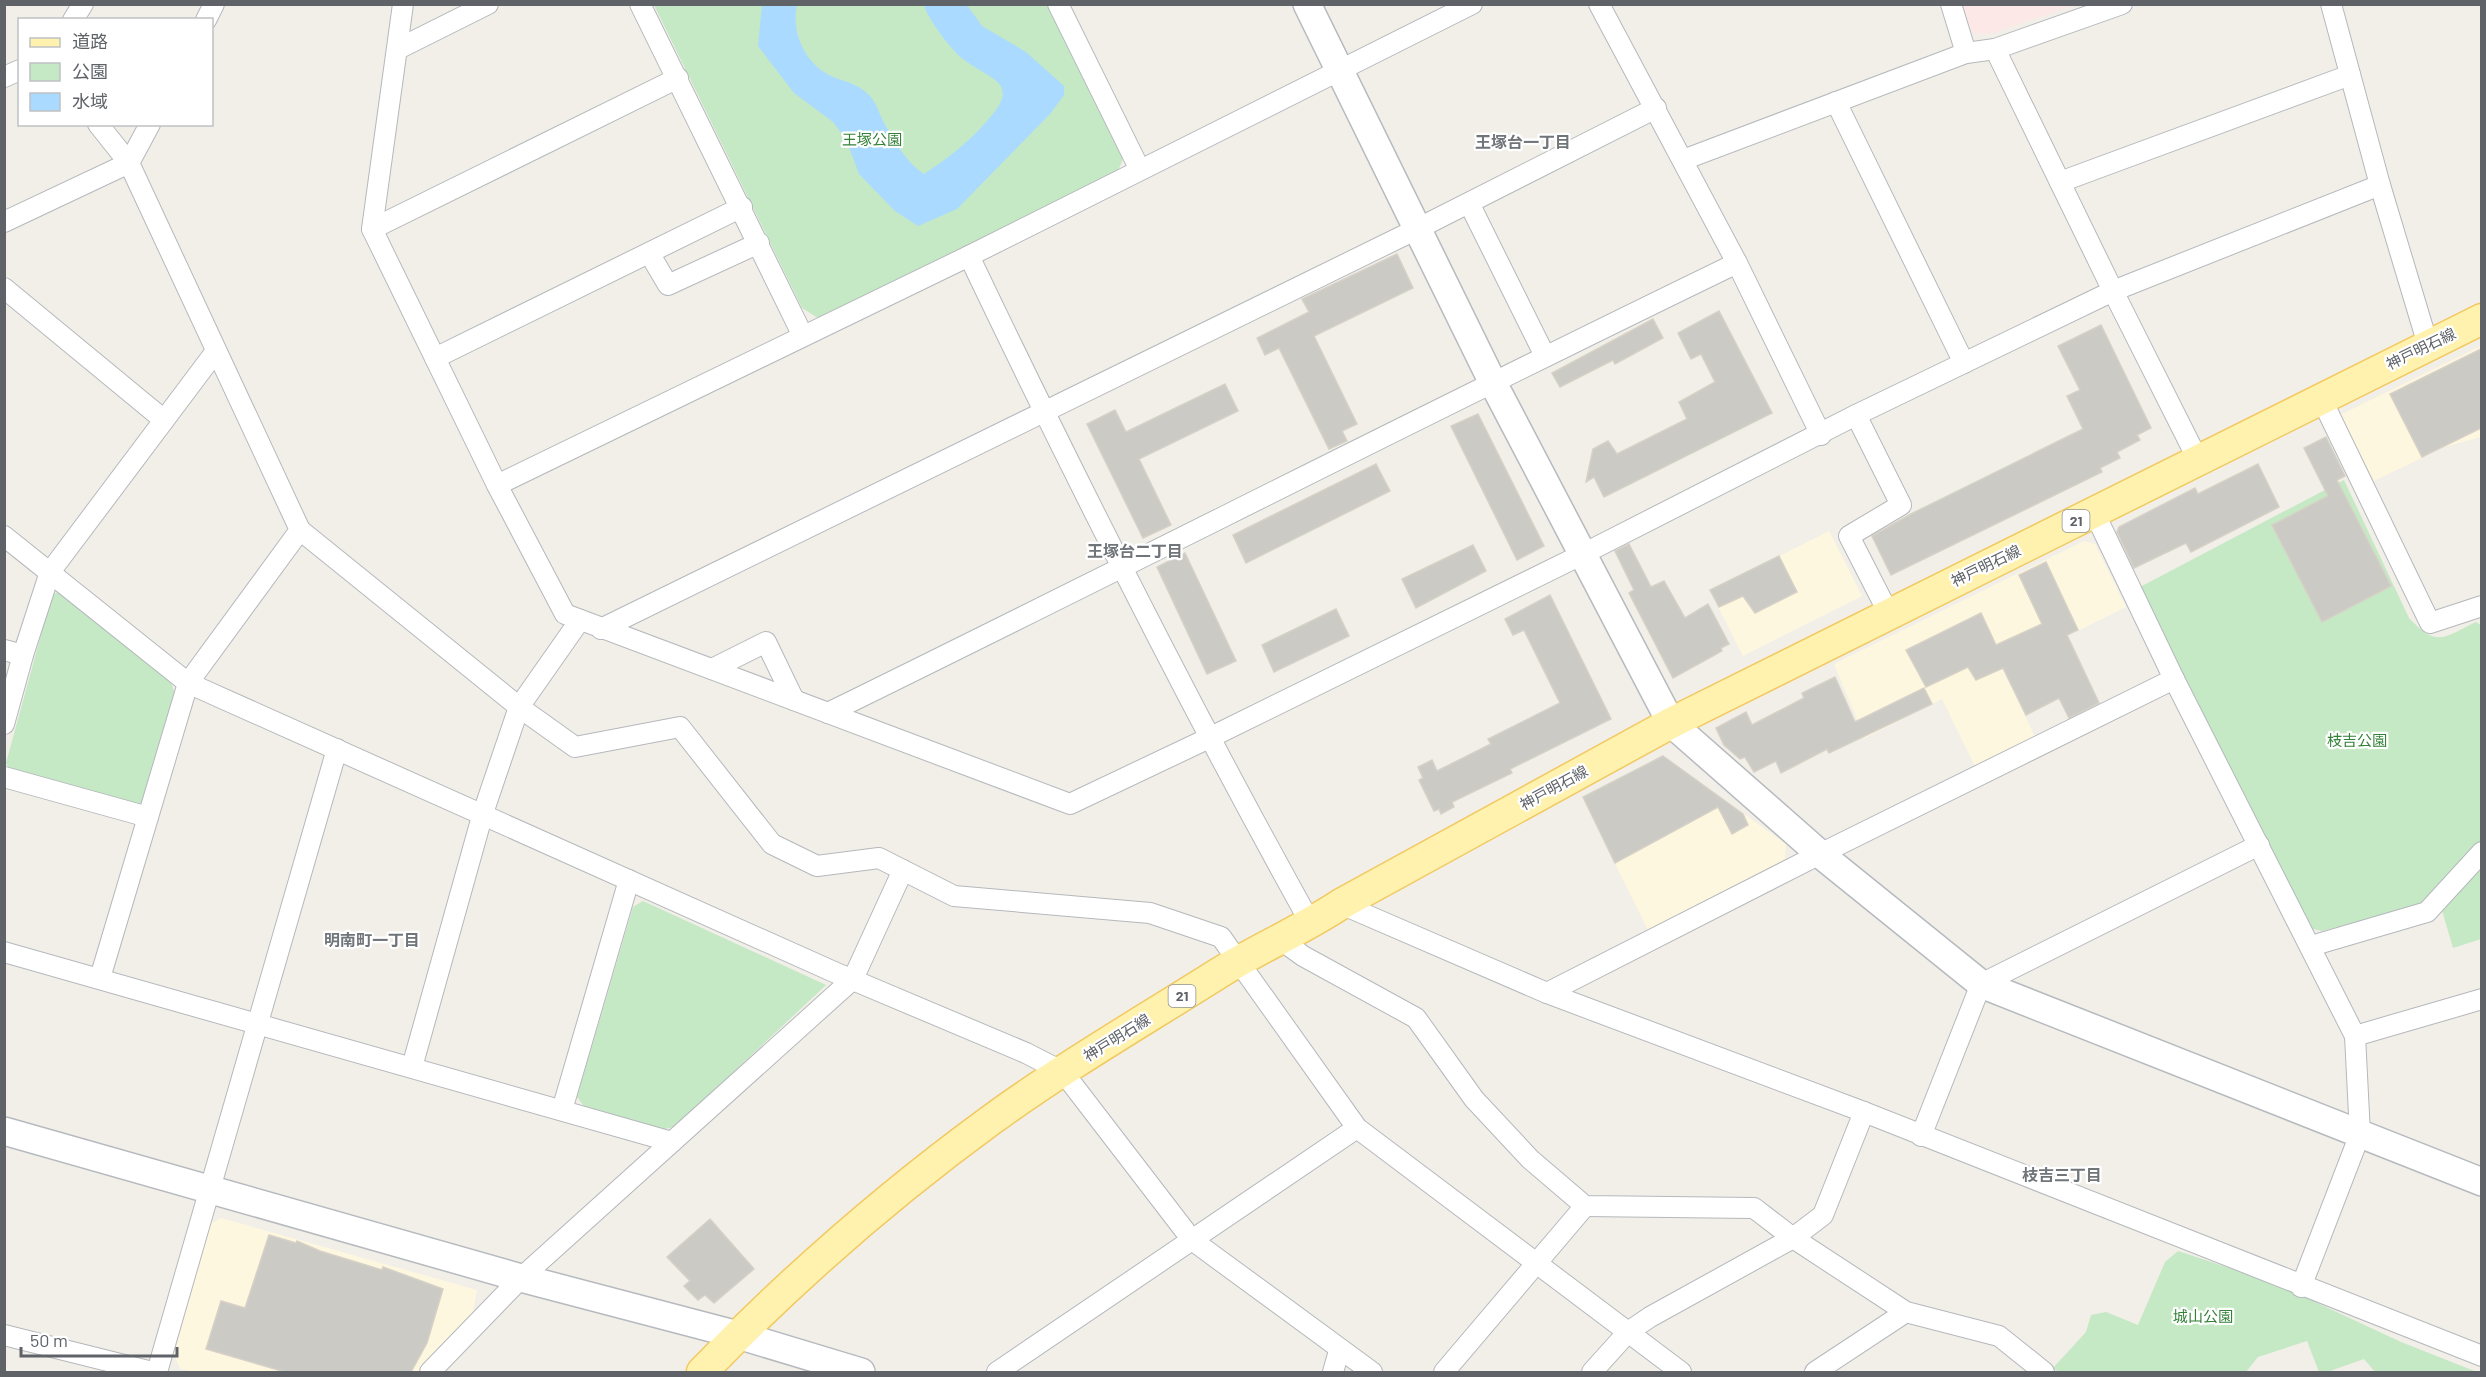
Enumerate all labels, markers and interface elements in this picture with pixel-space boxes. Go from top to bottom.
legend [18,18,213,126]
text: 道路 [72,30,108,52]
text: 公園 [72,60,108,82]
text: 水域 [72,90,108,112]
park label: 王塚公園 [842,130,902,148]
district label: 王塚台一丁目 [1475,132,1571,151]
street label: 神戸明石線 [2383,324,2458,373]
road number: 21 [2062,510,2090,532]
district label: 王塚台二丁目 [1087,541,1183,560]
street label: 神戸明石線 [1948,541,2023,590]
park label: 枝吉公園 [2327,731,2387,749]
street label: 神戸明石線 [1516,761,1591,813]
district label: 明南町一丁目 [324,930,420,949]
road number: 21 [1168,985,1196,1007]
street label: 神戸明石線 [1080,1010,1153,1065]
district label: 枝吉三丁目 [2022,1165,2102,1184]
park label: 城山公園 [2173,1307,2233,1325]
scale bar [21,1320,177,1358]
text: 50 m [30,1329,68,1351]

